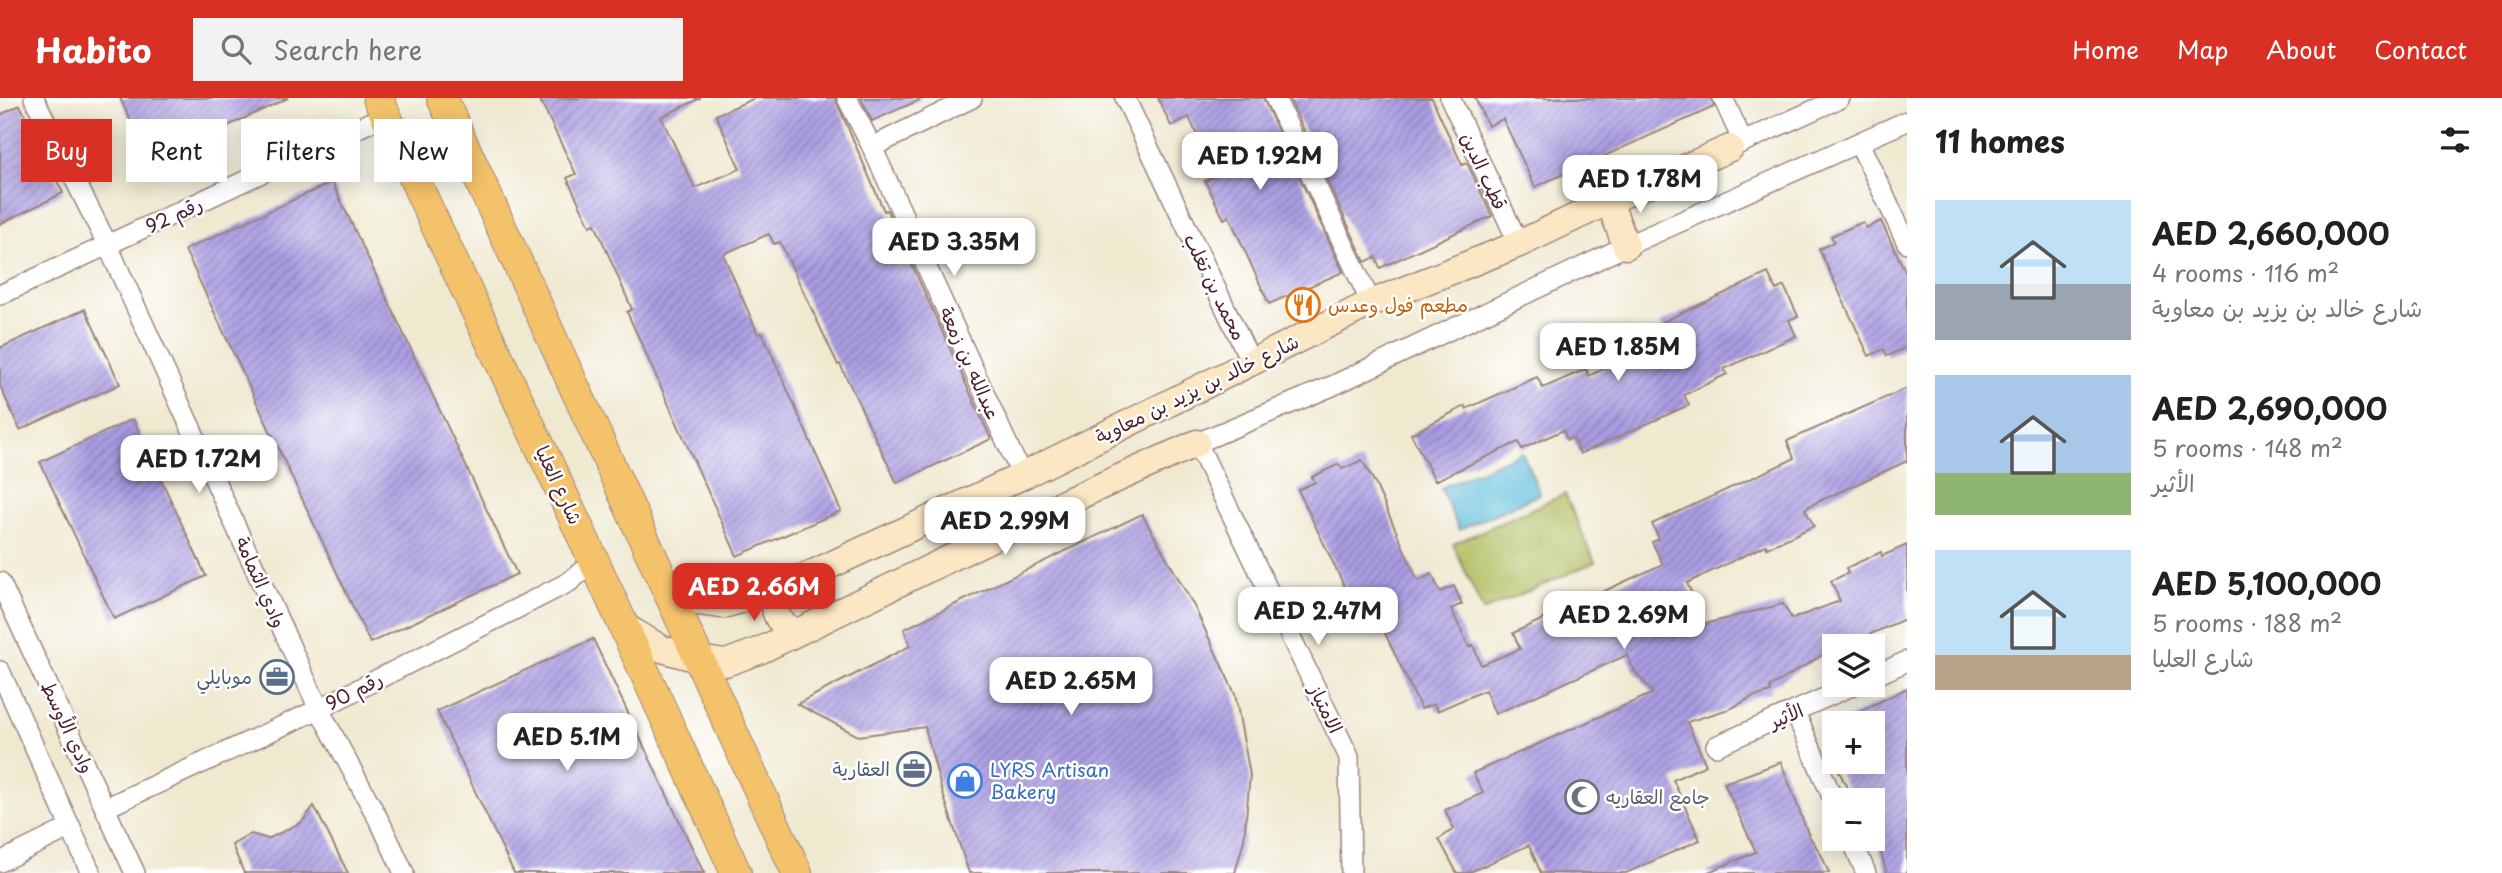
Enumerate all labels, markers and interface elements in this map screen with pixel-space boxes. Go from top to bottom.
search box [193,18,683,81]
text: Habito [35,24,151,74]
icon: search [217,30,255,68]
text: Search here [273,30,422,69]
text: Home [2072,31,2139,67]
text: Map [2177,31,2228,67]
text: About [2266,31,2336,67]
text: Contact [2374,31,2467,67]
text: 11 homes [1935,118,2065,163]
chip: Buy [21,119,112,182]
chip: Rent [126,119,227,182]
chip: Filters [241,119,360,182]
chip: New [374,119,472,182]
icon: filters [2436,121,2474,159]
street label: قطب الدين [1455,127,1515,214]
pin: AED 1.92M [1180,132,1340,192]
text: AED 1.92M [1198,137,1322,172]
pin: AED 1.78M [1560,156,1720,215]
text: AED 1.78M [1578,160,1702,195]
street label: رقم 92 [141,189,207,241]
text: AED 2,660,000 [2152,210,2390,255]
pin: AED 3.35M [874,218,1034,278]
text: AED 3.35M [888,223,1020,258]
street label: محمد بن تغلب [1178,228,1254,345]
icon: home [1991,228,2075,312]
text: 4 rooms · 116 m² [2152,255,2339,290]
restaurant icon: مطعم فول وعدس [1284,286,1322,324]
place label: مطعم فول وعدس [1328,290,1468,320]
text: شارع خالد بن يزيد بن معاوية [2152,290,2422,325]
street label: عبدالله بن زمعة [934,302,1008,423]
pin: AED 1.85M [1538,324,1698,383]
street label: شارع خالد بن يزيد بن معاوية [1090,327,1303,451]
text: AED 1.85M [1556,328,1680,363]
text: AED 2,690,000 [2152,385,2387,430]
icon: home [1991,403,2075,487]
text: 5 rooms · 148 m² [2152,430,2343,465]
pin: AED 1.72M [119,436,279,495]
text: AED 1.72M [137,440,261,475]
street label: شارع العليا [529,441,590,529]
text: الأثير [2152,465,2195,500]
pin: AED 2.99M [925,498,1085,557]
text: AED 2.99M [940,502,1070,537]
street label: وادي الثمامة [228,532,294,632]
text: AED 5,100,000 [2152,560,2381,605]
pin: AED 2.66M [674,564,834,623]
text: AED 2.66M [688,568,820,603]
icon: home [1991,578,2075,662]
pin: AED 2.47M [1238,588,1398,647]
text: AED 2.47M [1254,592,1382,627]
pin: AED 2.69M [1544,592,1704,651]
text: AED 2.69M [1559,596,1689,631]
text: 5 rooms · 188 m² [2152,605,2342,640]
map controls [1822,634,1885,851]
button: layers [1822,634,1885,697]
text: شارع العليا [2152,640,2254,675]
office icon: موبايلي [258,658,296,696]
pin: AED 2.65M [991,658,1151,717]
place label: موبايلي [196,662,252,694]
text: AED 2.65M [1005,662,1137,697]
street label: رقم 90 [320,664,388,718]
street label: وادي الأوسط [34,676,102,778]
street label: الامتياز [1302,678,1351,738]
street label: الأثير [1762,695,1807,736]
button: + [1822,711,1885,774]
pin: AED 5.1M [495,714,639,773]
text: AED 5.1M [513,718,621,753]
office icon: العقارية [895,750,933,788]
place label: العقارية [832,754,890,782]
place label: LYRS Artisan Bakery [990,755,1109,805]
shop icon: LYRS Artisan Bakery [946,762,984,800]
mosque icon: جامع العقاريه [1563,778,1601,816]
place label: جامع العقاريه [1606,782,1710,811]
button: − [1822,788,1885,851]

